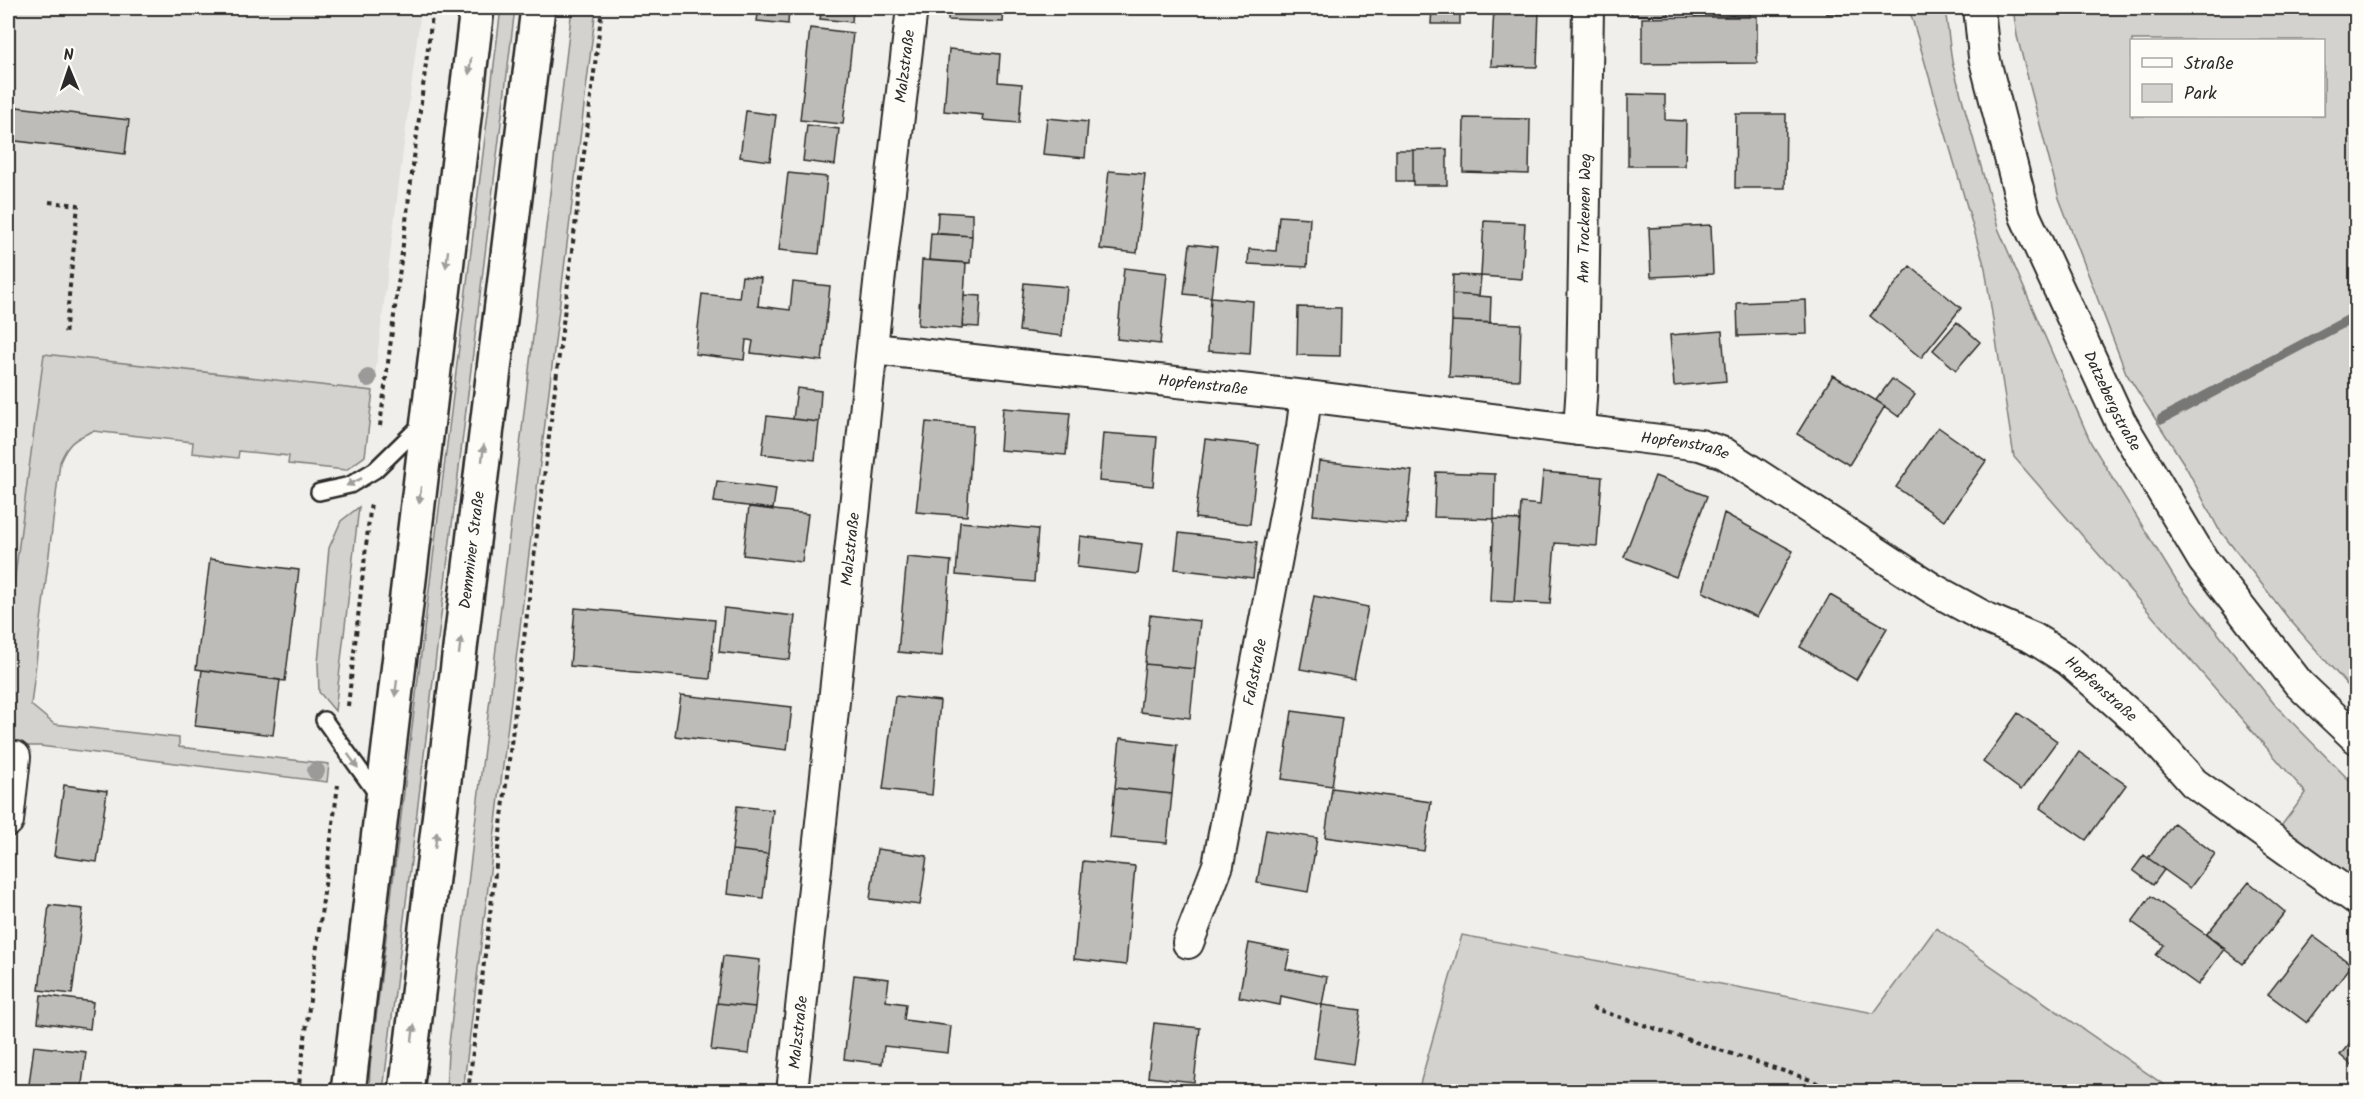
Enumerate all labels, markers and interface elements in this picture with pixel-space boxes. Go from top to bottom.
street label: Malzstraße [888,28,922,104]
north arrow [39,39,99,99]
legend [2130,39,2325,117]
text: N [63,43,74,68]
text: Straße [2184,50,2234,79]
one-way arrow [465,56,475,75]
text: Park [2184,80,2217,109]
street label: Am Trockenen Weg [1571,153,1598,283]
one-way arrow [443,250,452,269]
street label: Datzebergstraße [2077,347,2148,456]
street label: Hopfenstraße [1157,368,1249,402]
street label: Hopfenstraße [1639,425,1735,466]
one-way arrow [479,443,488,462]
one-way arrow [345,477,362,486]
one-way arrow [415,485,424,504]
street label: Demminer Straße [452,490,492,610]
street label: Malzstraße [834,511,867,587]
street label: Faßstraße [1236,636,1274,708]
one-way arrow [455,637,465,656]
street label: Hopfenstraße [2059,650,2143,728]
one-way arrow [391,679,401,698]
one-way arrow [347,752,359,768]
one-way arrow [432,830,441,849]
street label: Malzstraße [782,994,815,1070]
one-way arrow [408,1024,417,1043]

